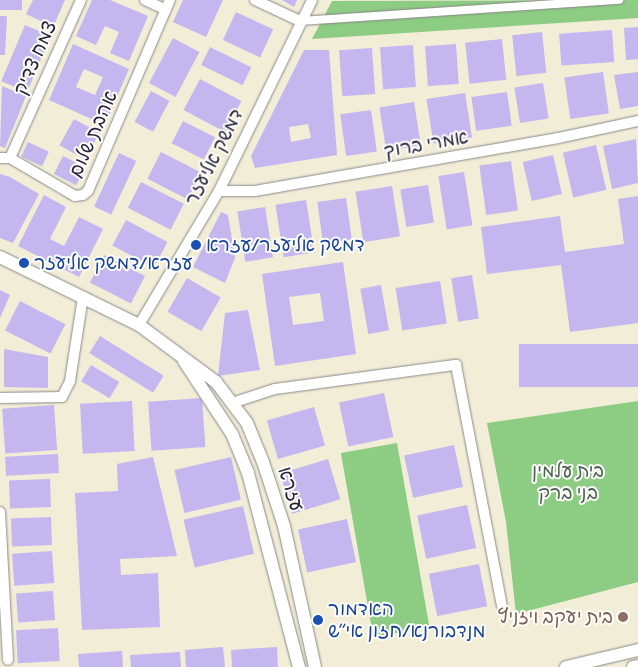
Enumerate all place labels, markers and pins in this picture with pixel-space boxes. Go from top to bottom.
place label: דמשק אליעזר/עזרא [206,234,365,256]
marker: דמשק אליעזר/עזרא [190,239,202,251]
place label: עזרא/דמשק אליעזר [34,252,193,274]
marker: עזרא/דמשק אליעזר [18,257,30,269]
place label: האדמור מנדבורנא/חזון אי״ש [328,598,485,642]
place label: בית יעקב ויזניץ [498,606,613,628]
marker: בית יעקב ויזניץ [617,611,629,623]
marker: האדמור מנדבורנא/חזון אי״ש [312,614,324,626]

